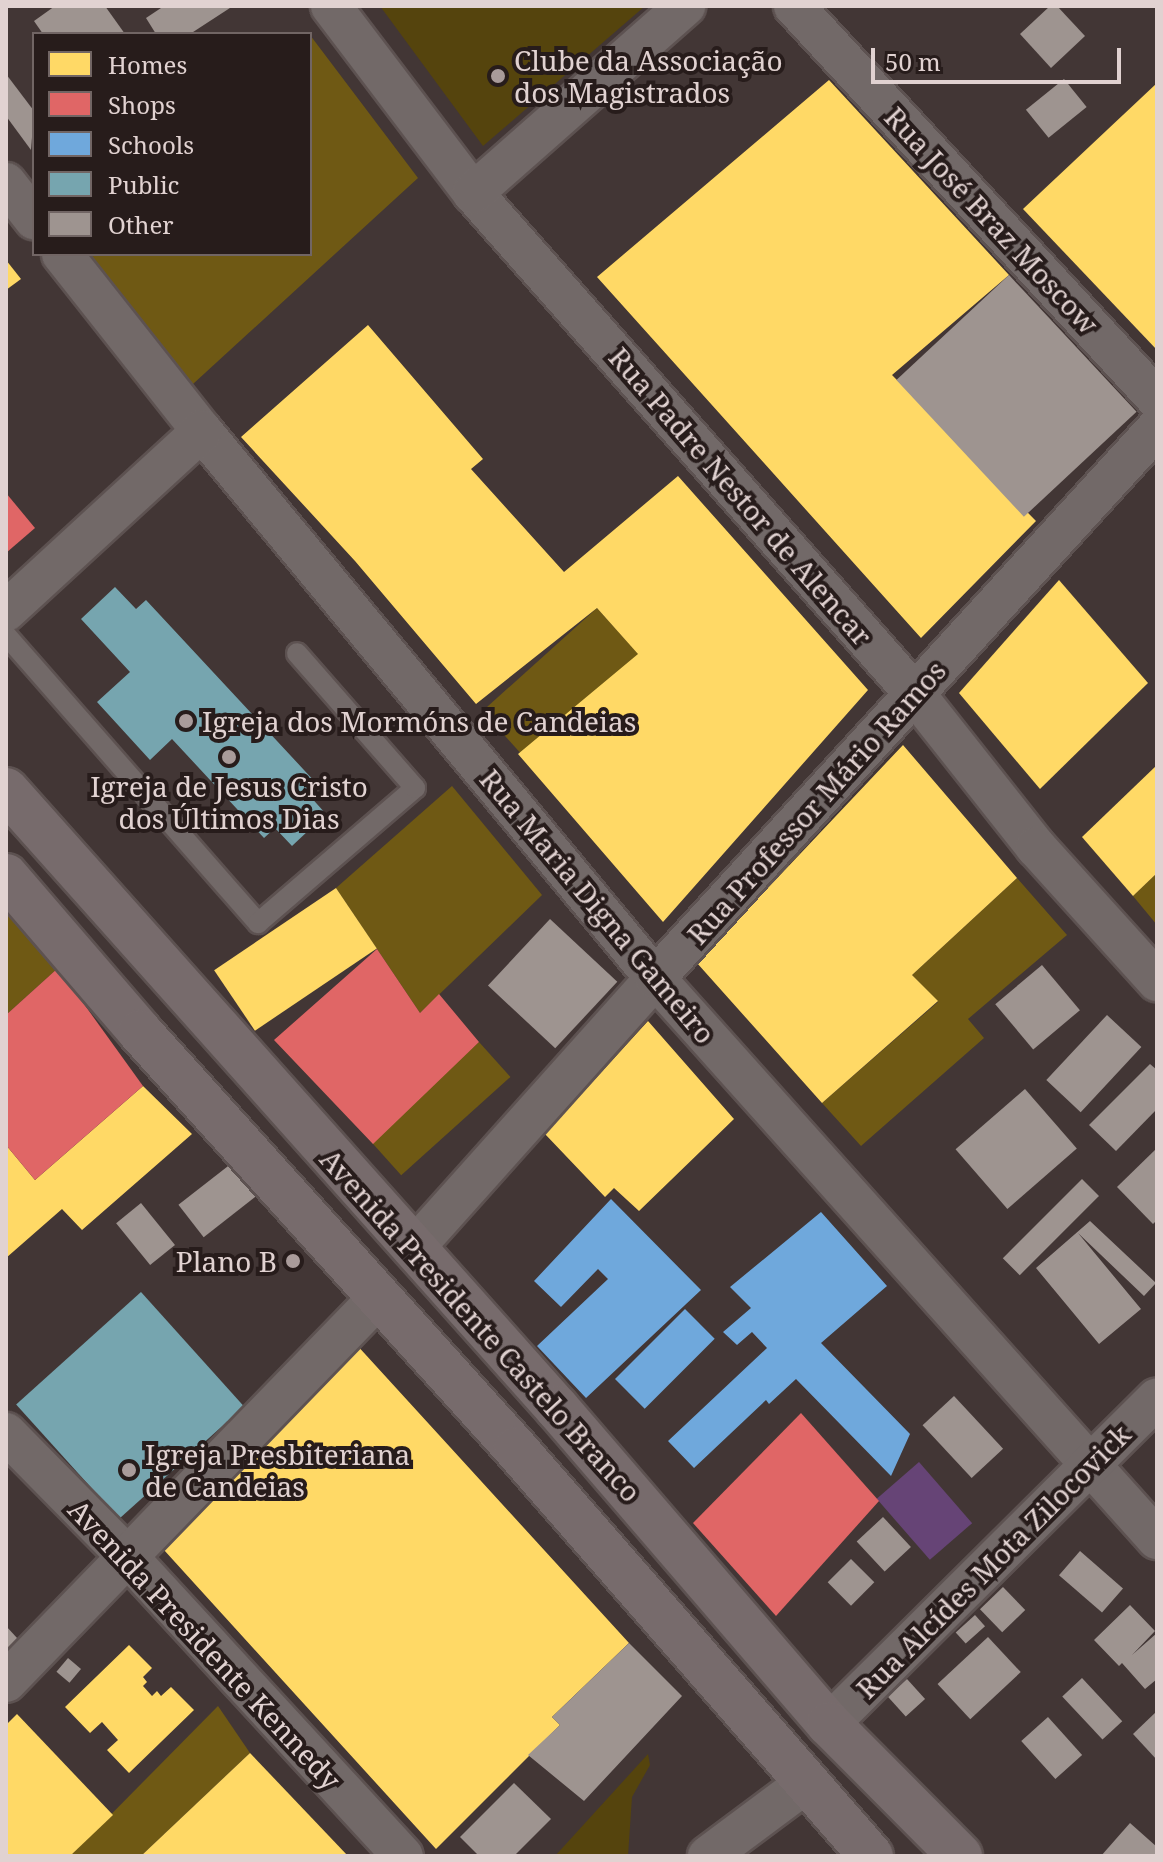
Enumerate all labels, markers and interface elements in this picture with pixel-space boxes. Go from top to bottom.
legend [32,32,312,256]
scale bar [875,32,1125,82]
place label: Clube da Associação dos Magistrados [514,43,783,109]
text: 50 m [885,45,941,78]
text: Homes [108,48,187,81]
marker: Clube da Associação dos Magistrados [489,67,507,85]
text: Shops [108,88,176,121]
street label: Rua José Braz Moscow [878,100,1106,340]
text: Schools [108,128,194,161]
text: Public [108,168,179,201]
text: Other [108,208,174,241]
street label: Rua Padre Nestor de Alencar [602,340,880,652]
street label: Rua Professor Mário Ramos [680,653,952,951]
place label: Igreja dos Mormóns de Candeias [202,704,636,738]
marker: Igreja dos Mormóns de Candeias [177,712,195,730]
marker: Igreja de Jesus Cristo dos Últimos Dias [220,748,238,766]
street label: Rua Maria Digna Gameiro [473,762,723,1050]
place label: Igreja de Jesus Cristo dos Últimos Dias [90,769,368,835]
street label: Avenida Presidente Castelo Branco [314,1142,648,1508]
place label: Plano B [176,1244,277,1278]
marker: Plano B [284,1252,302,1270]
street label: Rua Alcídes Mota Zilocovick [849,1417,1137,1705]
place label: Igreja Presbiteriana de Candeias [145,1437,410,1503]
marker: Igreja Presbiteriana de Candeias [120,1461,138,1479]
street label: Avenida Presidente Kennedy [62,1492,348,1796]

